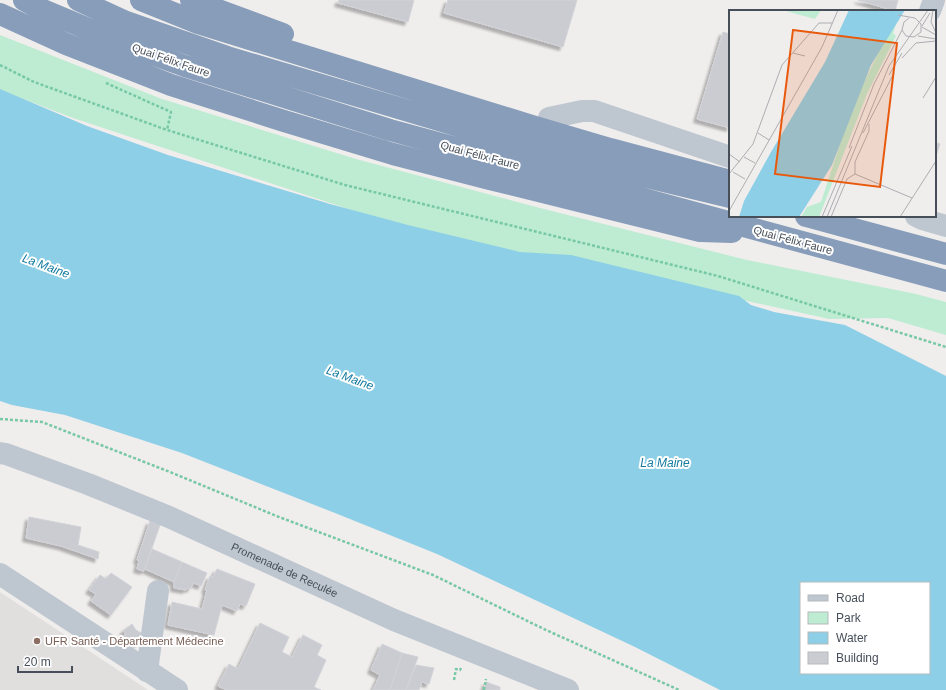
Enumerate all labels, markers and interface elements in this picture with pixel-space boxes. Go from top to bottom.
inset map [729,10,936,217]
street label: Quai Félix Faure [131,41,211,79]
street label: Quai Félix Faure [439,139,521,171]
street label: Quai Félix Faure [752,224,834,256]
water label: La Maine [20,251,72,281]
water label: La Maine [324,363,376,393]
water label: La Maine [640,456,690,470]
street label: Promenade de Reculée [229,540,340,599]
legend [800,582,930,674]
text: Road [836,591,865,605]
text: Park [836,611,862,625]
text: Water [836,631,868,645]
place label: UFR Santé - Département Médecine [45,635,224,647]
marker: UFR Santé - Département Médecine [32,636,42,646]
scale bar [18,648,72,674]
text: Building [836,651,879,665]
text: 20 m [24,655,51,669]

